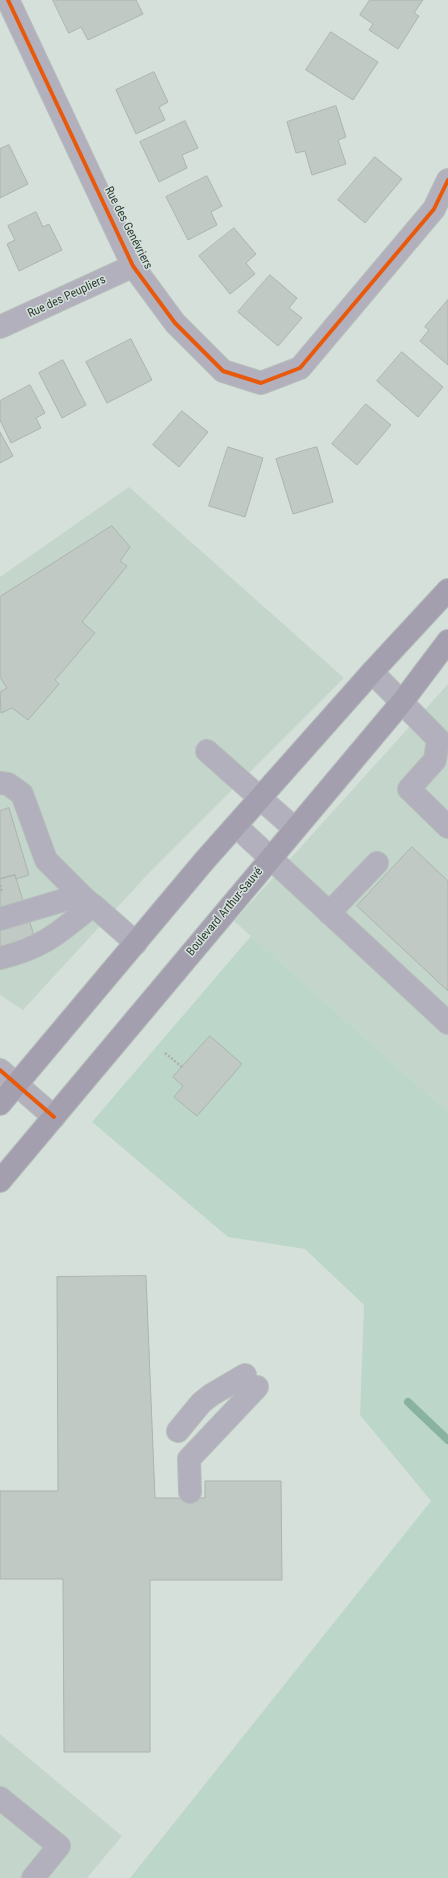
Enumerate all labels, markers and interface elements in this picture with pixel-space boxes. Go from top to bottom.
street label: Rue des Genévriers [101,184,155,272]
street label: Rue des Peupliers [26,273,108,321]
street label: Boulevard Arthur-Sauvé [184,865,266,959]

